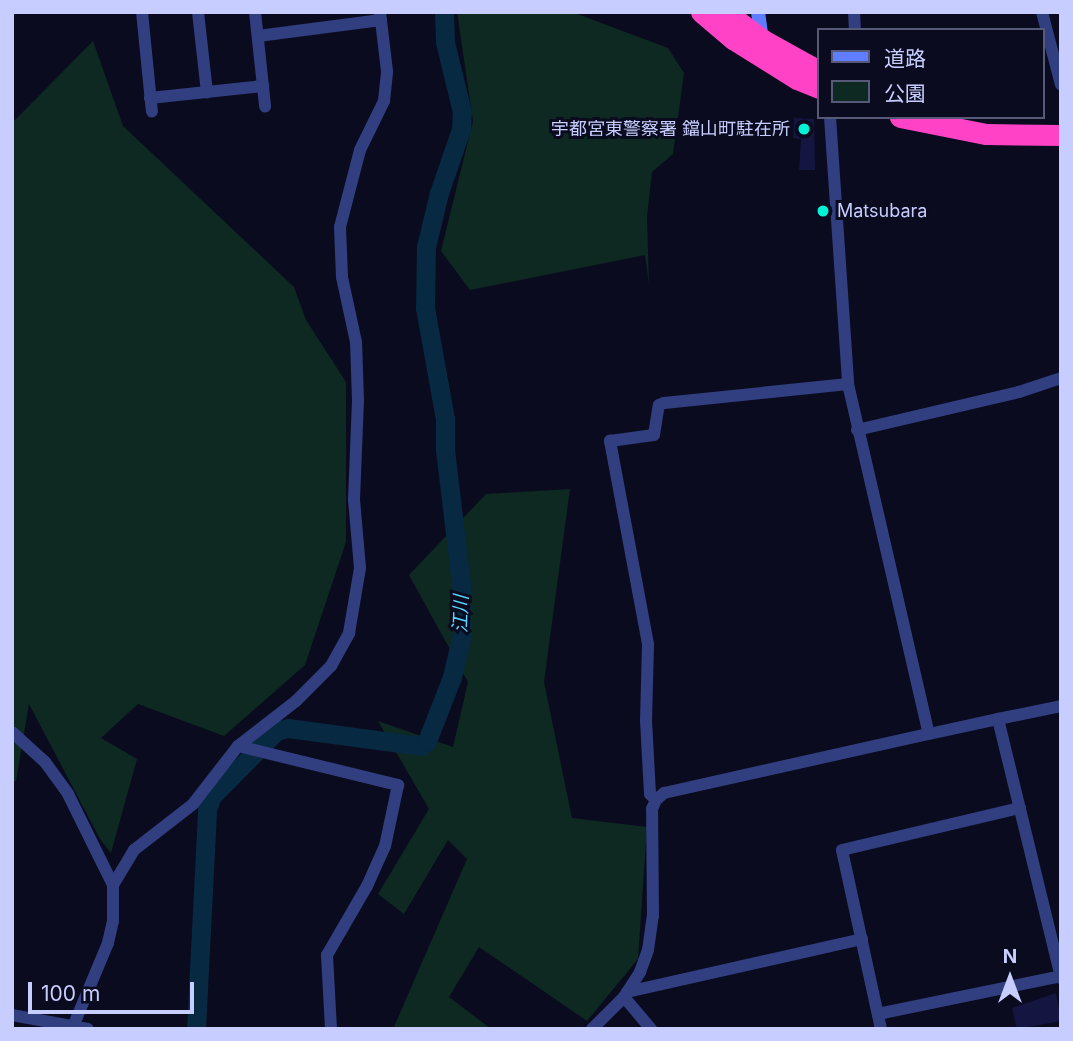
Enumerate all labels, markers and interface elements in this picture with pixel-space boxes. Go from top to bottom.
legend [818,28,1045,119]
text: 道路 [884,46,926,71]
text: 公園 [884,81,926,106]
place label: 宇都宮東警察署 鐺山町駐在所 [551,118,790,140]
marker: 宇都宮東警察署 鐺山町駐在所 [796,121,812,137]
place label: Matsubara [837,200,927,222]
marker: Matsubara [815,203,831,219]
water label: 江川 [449,595,473,633]
north arrow [975,943,1045,1013]
text: N [1003,945,1017,968]
scale bar [32,968,198,1012]
text: 100 m [41,981,100,1006]

